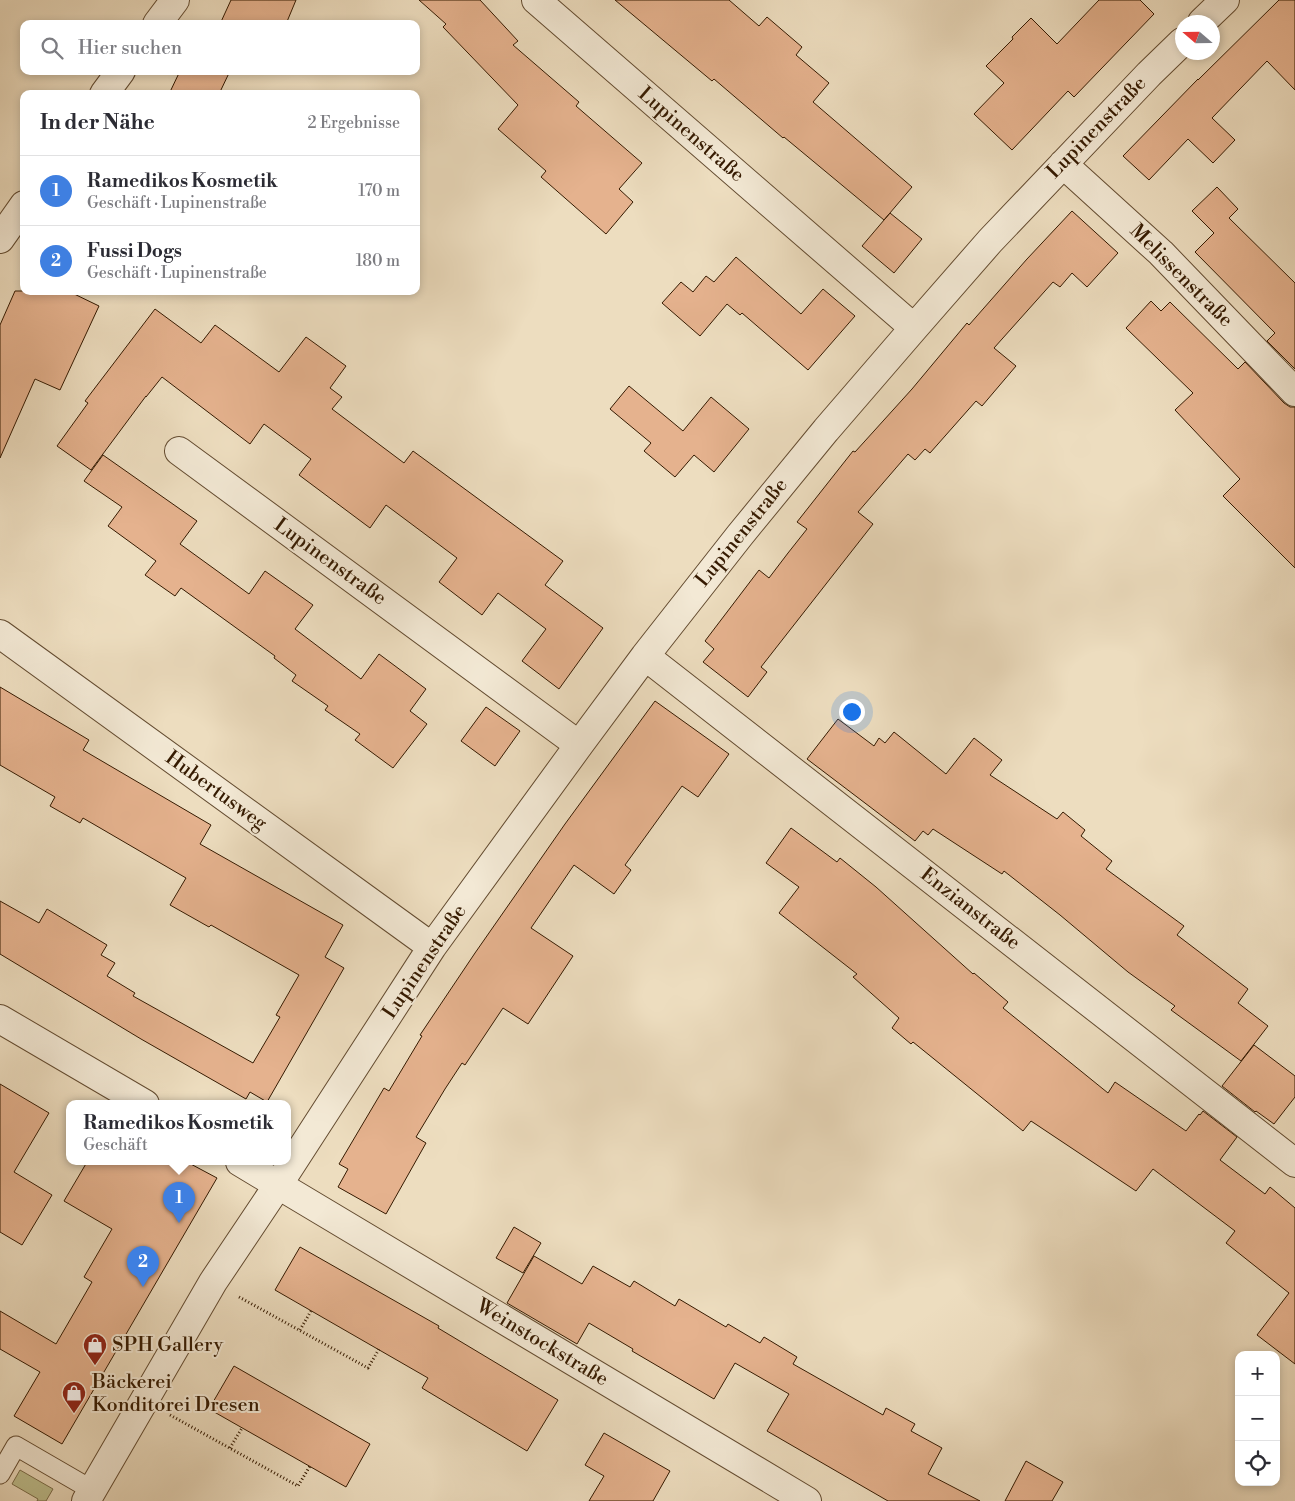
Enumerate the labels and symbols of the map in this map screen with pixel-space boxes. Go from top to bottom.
north arrow [1175,15,1220,60]
street label: Lupinenstraße [1042,72,1152,184]
street label: Lupinenstraße [633,82,749,188]
street label: Melissenstraße [1124,219,1238,333]
street label: Lupinenstraße [691,474,793,592]
street label: Lupinenstraße [269,513,391,611]
your location [839,699,865,725]
street label: Hubertusweg [160,746,272,837]
street label: Enzianstraße [915,862,1025,956]
street label: Lupinenstraße [378,900,472,1024]
pin: 1 [163,1182,195,1223]
pin: 2 [127,1246,159,1287]
street label: Weinstockstraße [470,1293,613,1392]
shop icon: SPH Gallery [82,1332,108,1366]
place label: SPH Gallery [112,1333,223,1358]
place label: Bäckerei Konditorei Dresen [91,1370,260,1418]
shop icon: Bäckerei Konditorei Dresen [61,1380,87,1414]

